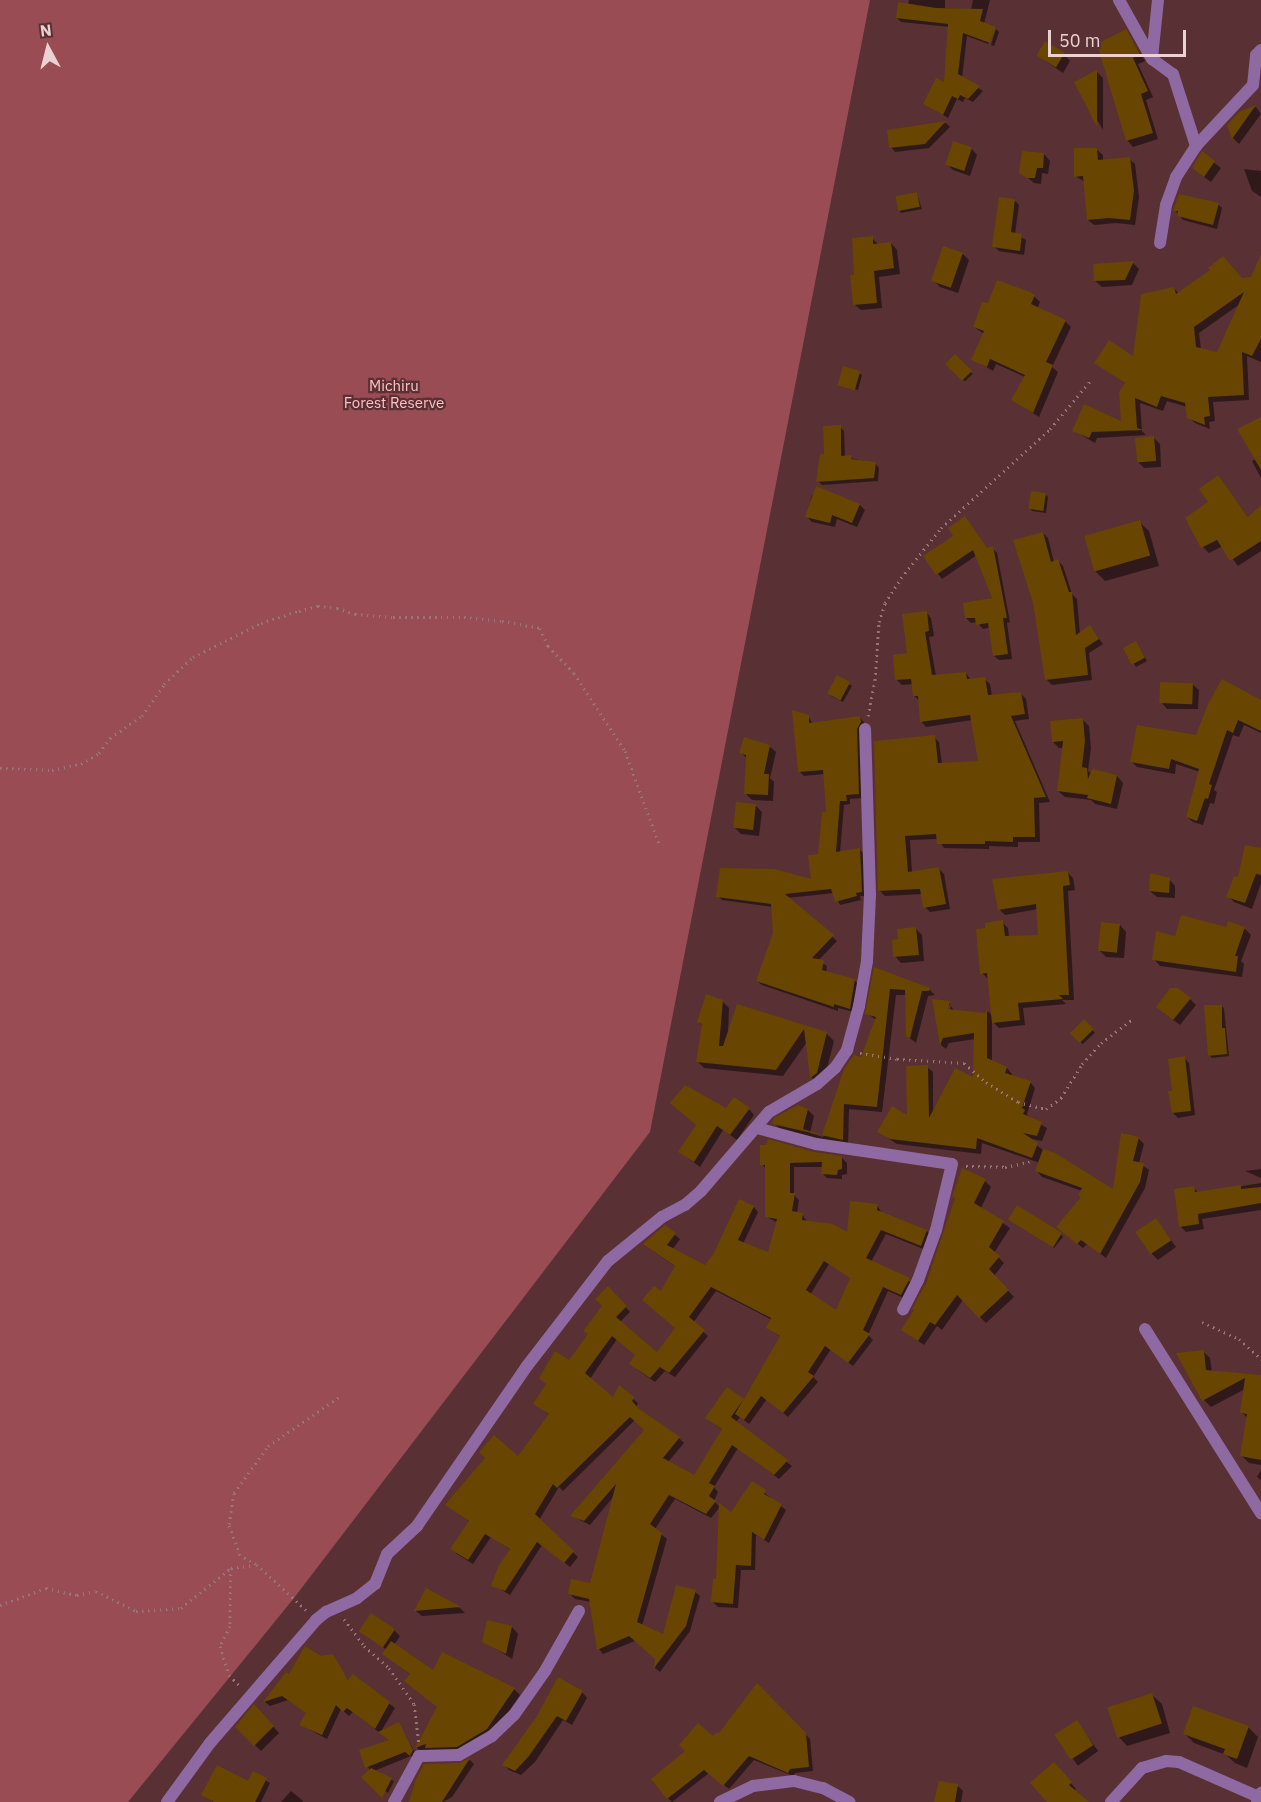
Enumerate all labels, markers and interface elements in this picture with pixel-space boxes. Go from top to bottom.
north arrow [18,18,78,78]
scale bar [1051,18,1189,56]
text: N [39,20,53,41]
text: 50 m [1059,29,1101,52]
park label: Michiru Forest Reserve [344,376,444,411]

